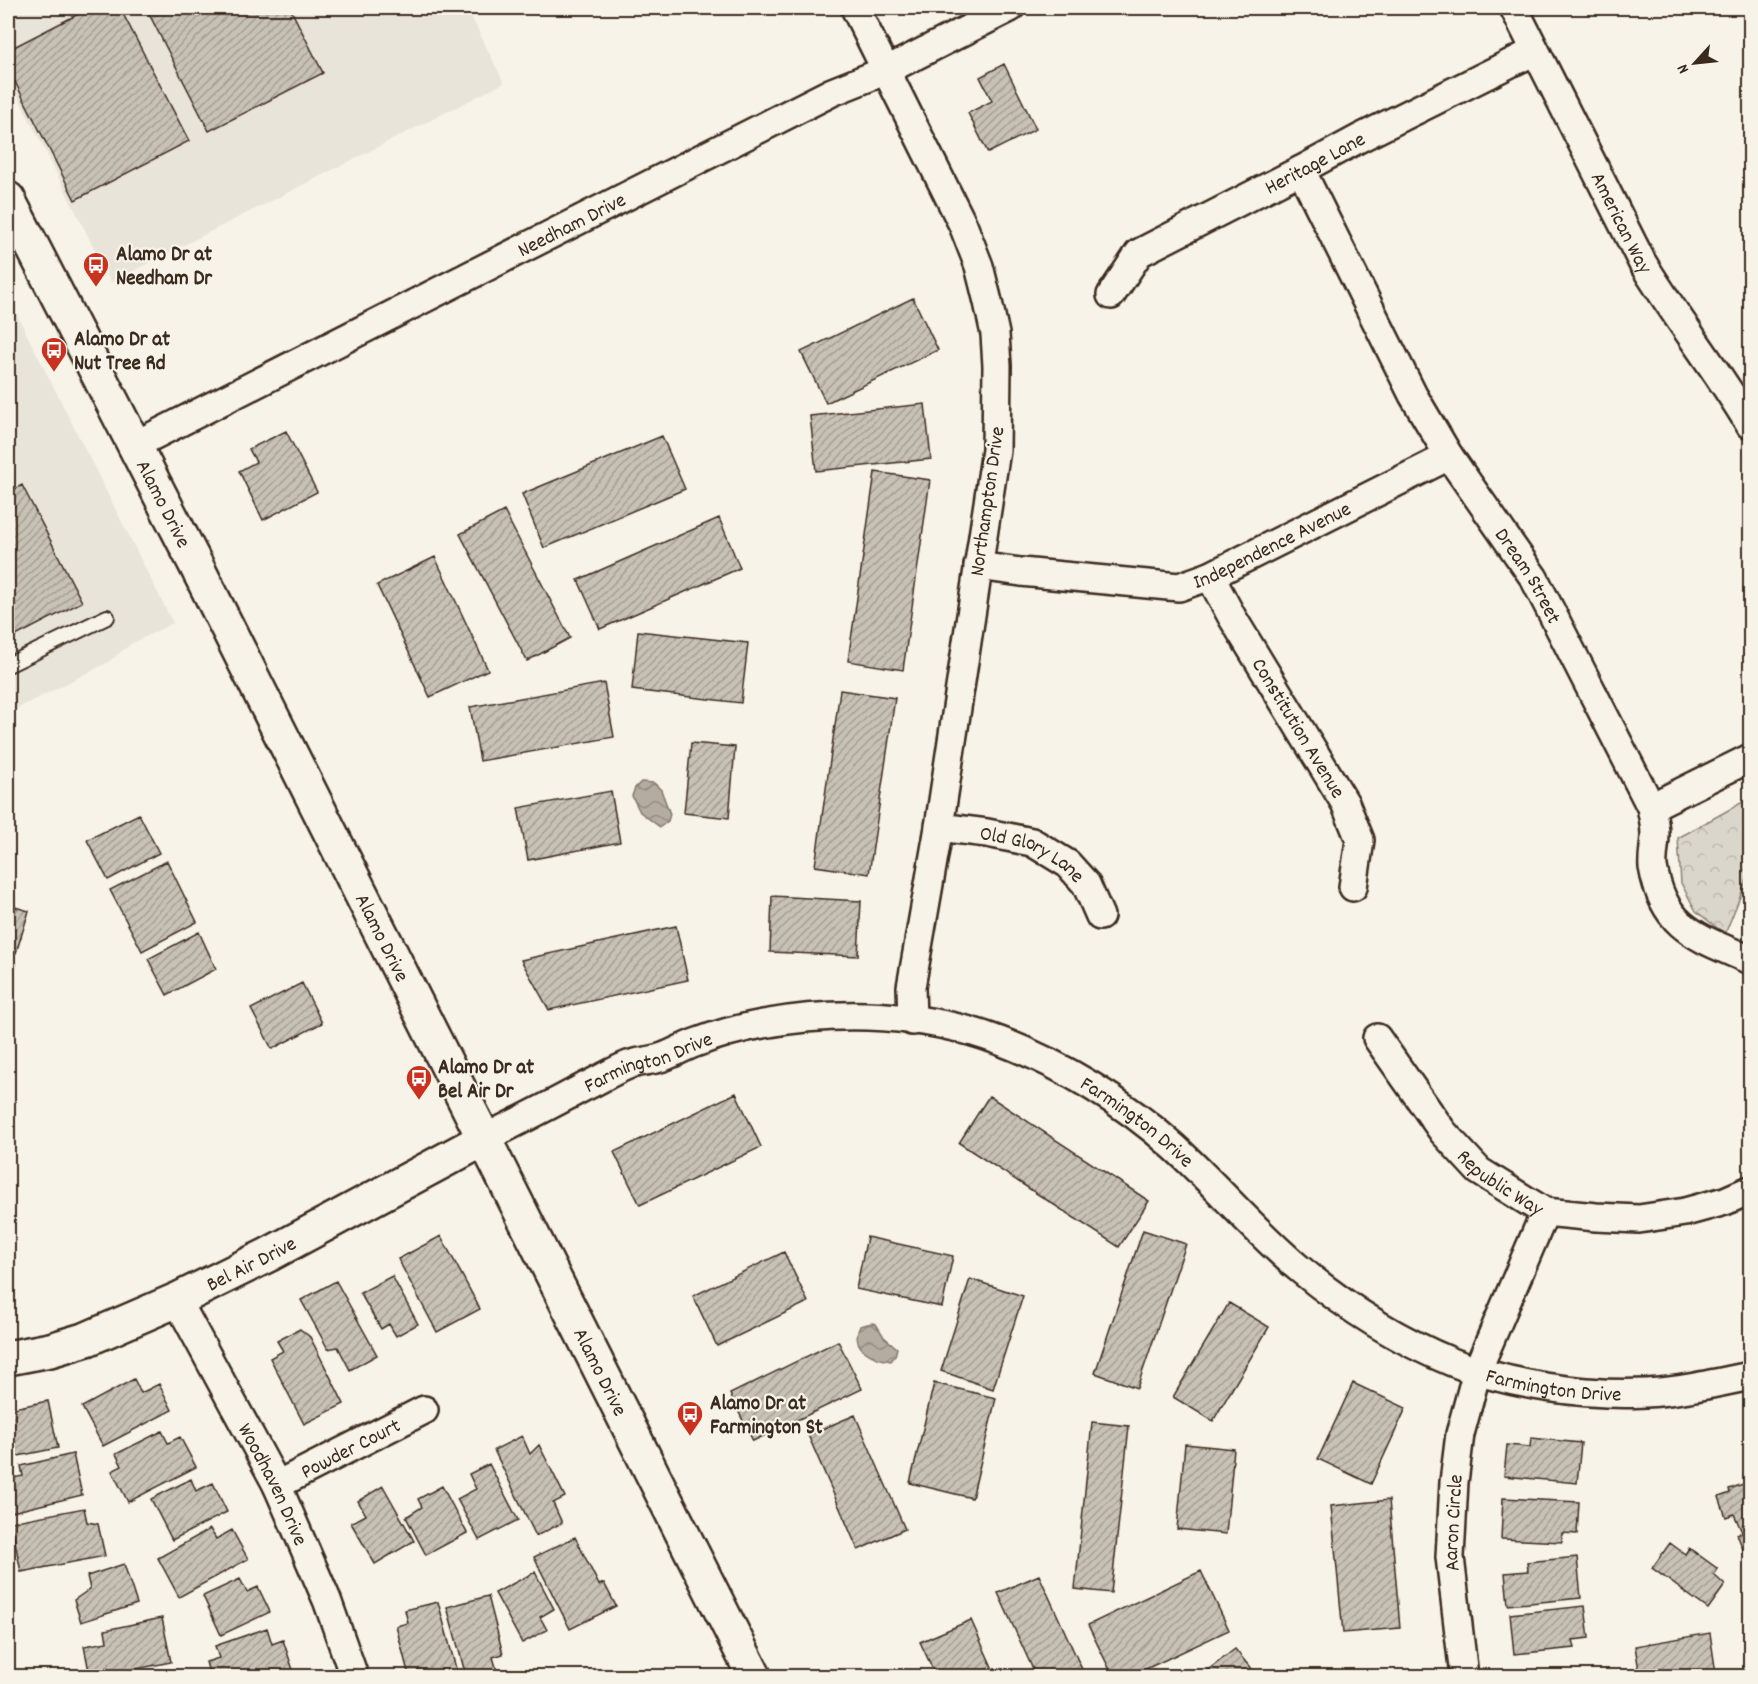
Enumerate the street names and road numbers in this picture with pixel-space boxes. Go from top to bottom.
street label: Heritage Lane [1260,126,1372,204]
street label: American Way [1581,168,1658,281]
street label: Needham Drive [513,187,632,267]
street label: Northampton Drive [964,425,1014,578]
street label: Alamo Drive [126,455,197,554]
street label: Independence Avenue [1190,496,1357,599]
street label: Dream Street [1486,523,1567,630]
street label: Constitution Avenue [1242,653,1351,805]
street label: Old Glory Lane [978,820,1090,891]
street label: Alamo Drive [345,889,415,988]
street label: Farmington Drive [580,1026,717,1103]
street label: Farmington Drive [1074,1071,1199,1176]
street label: Republic Way [1448,1144,1549,1226]
street label: Bel Air Drive [202,1230,303,1301]
street label: Alamo Drive [564,1324,633,1422]
street label: Farmington Drive [1482,1362,1622,1411]
street label: Powder Court [296,1412,407,1488]
street label: Woodhaven Drive [228,1419,314,1551]
street label: Aaron Circle [1438,1473,1473,1573]

